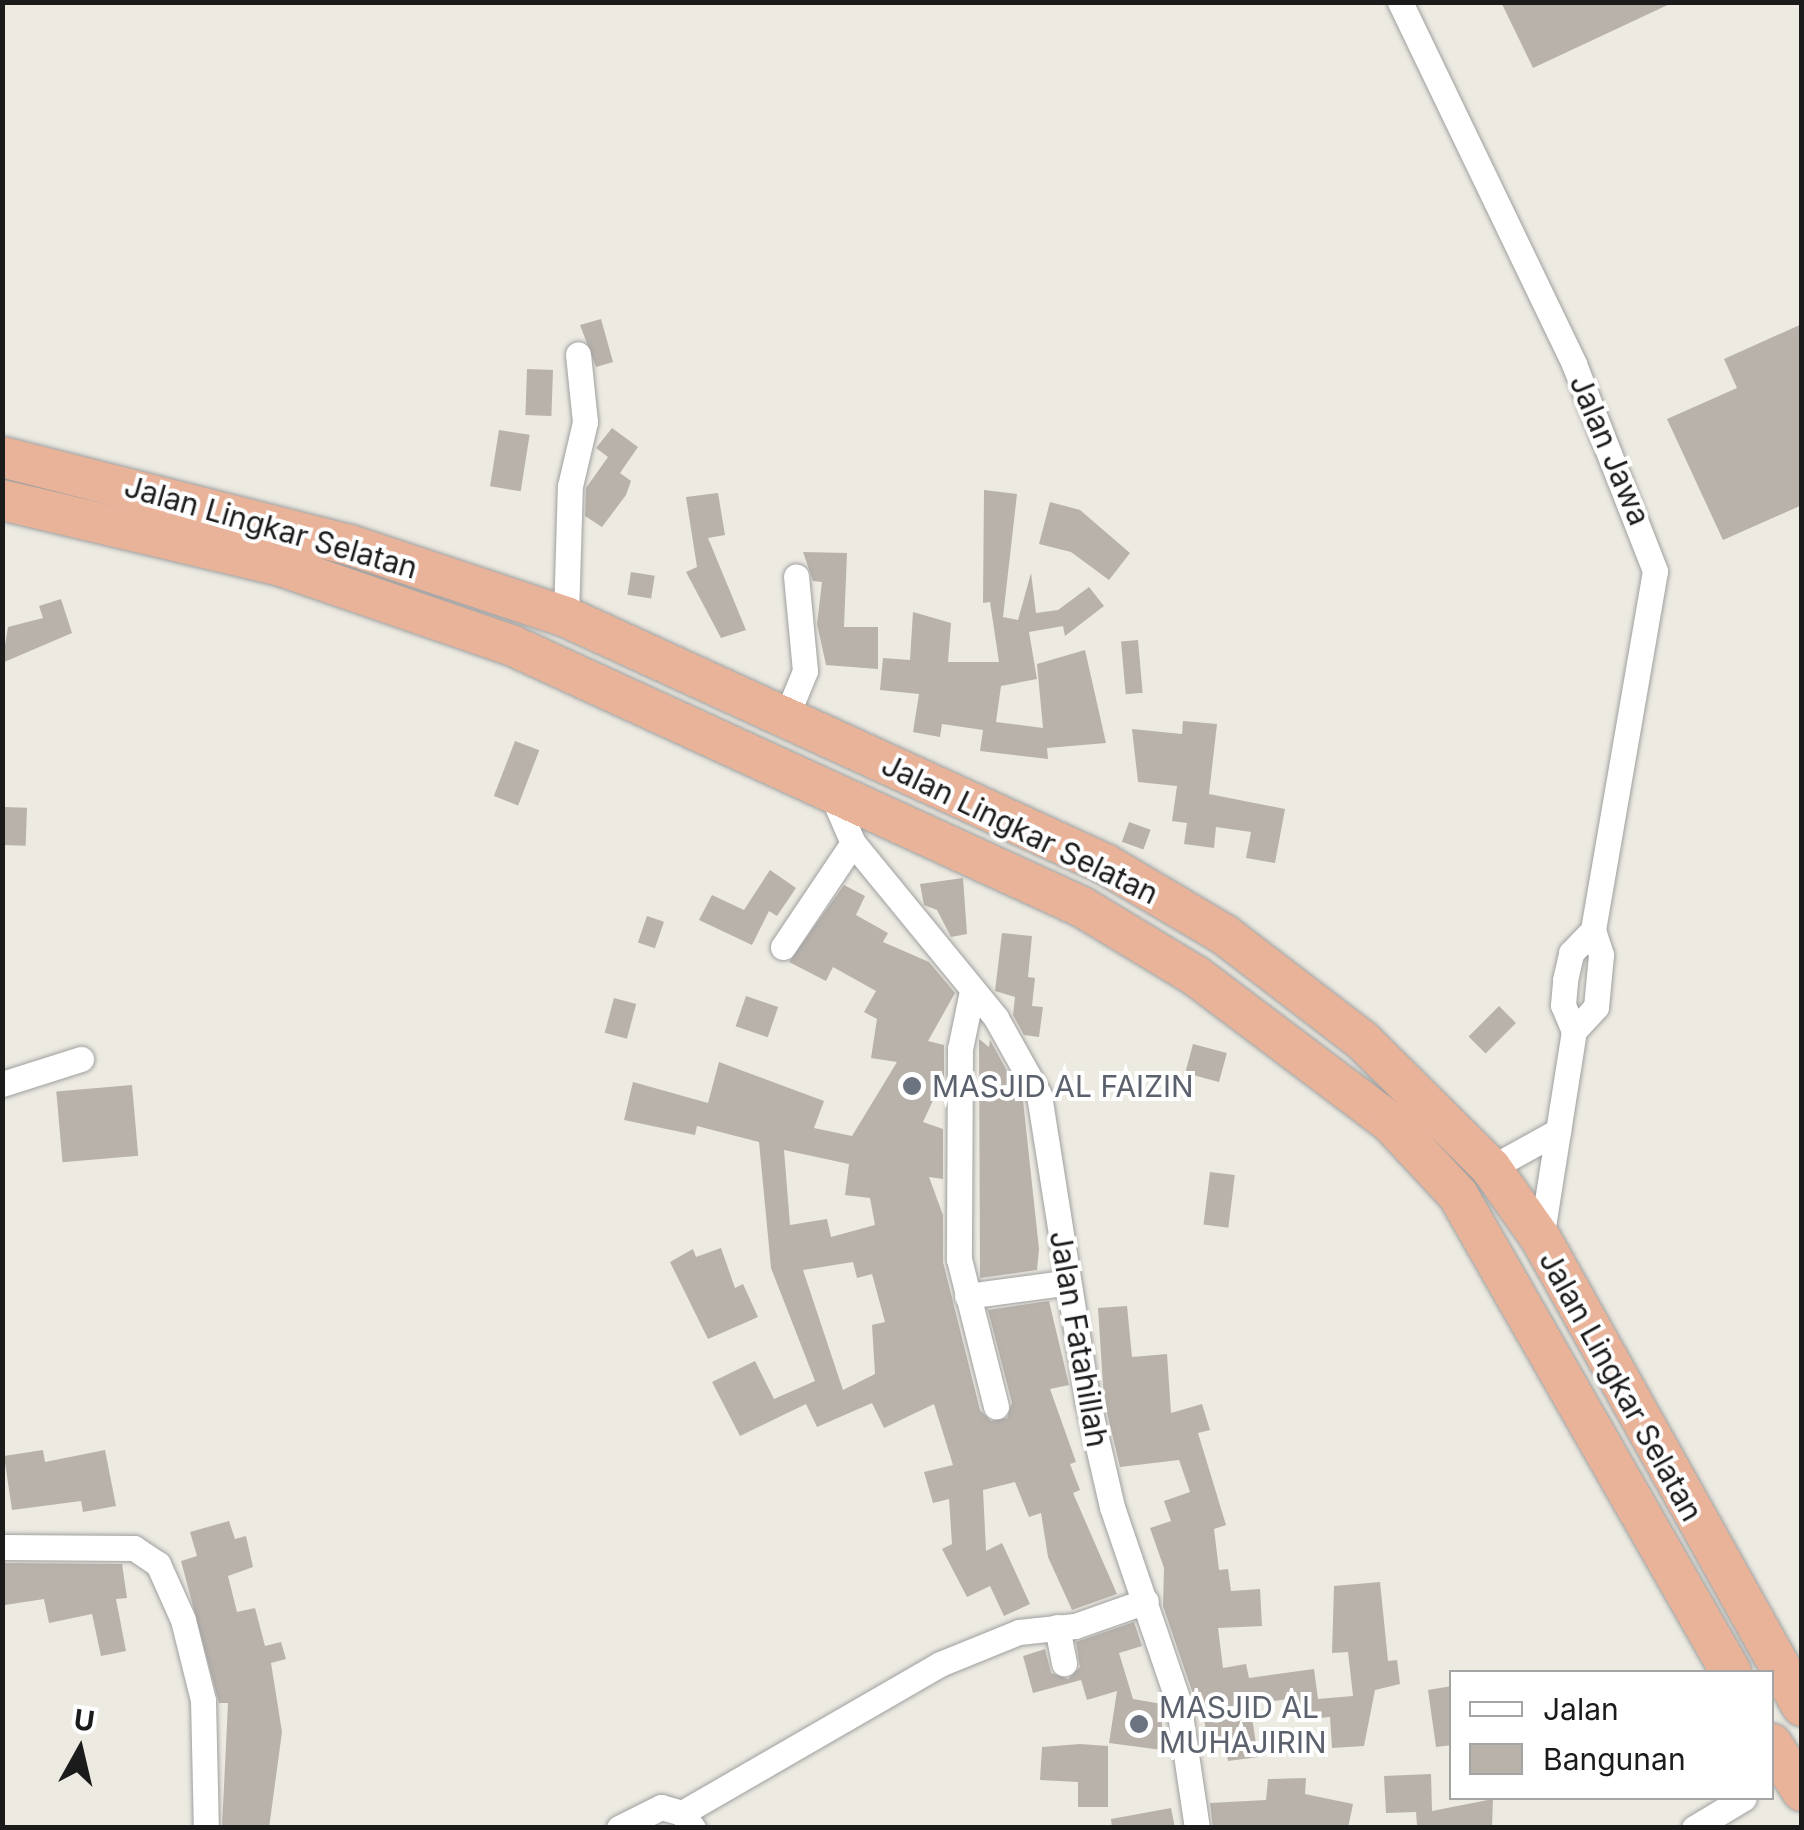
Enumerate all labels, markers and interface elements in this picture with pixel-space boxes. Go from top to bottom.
street label: Jalan Jawa [1562,370,1658,530]
street label: Jalan Lingkar Selatan [120,468,422,586]
street label: Jalan Lingkar Selatan [876,746,1164,912]
place label: MASJID AL FAIZIN [932,1068,1194,1104]
marker: MASJID AL FAIZIN [901,1075,923,1097]
street label: Jalan Fatahillah [1042,1228,1116,1450]
street label: Jalan Lingkar Selatan [1532,1245,1710,1527]
legend [1449,1670,1774,1800]
place label: MASJID AL MUHAJIRIN [1159,1689,1327,1760]
text: Jalan [1543,1691,1619,1727]
north arrow [30,1700,130,1800]
text: U [72,1702,97,1739]
marker: MASJID AL MUHAJIRIN [1128,1713,1150,1735]
text: Bangunan [1543,1741,1686,1777]

